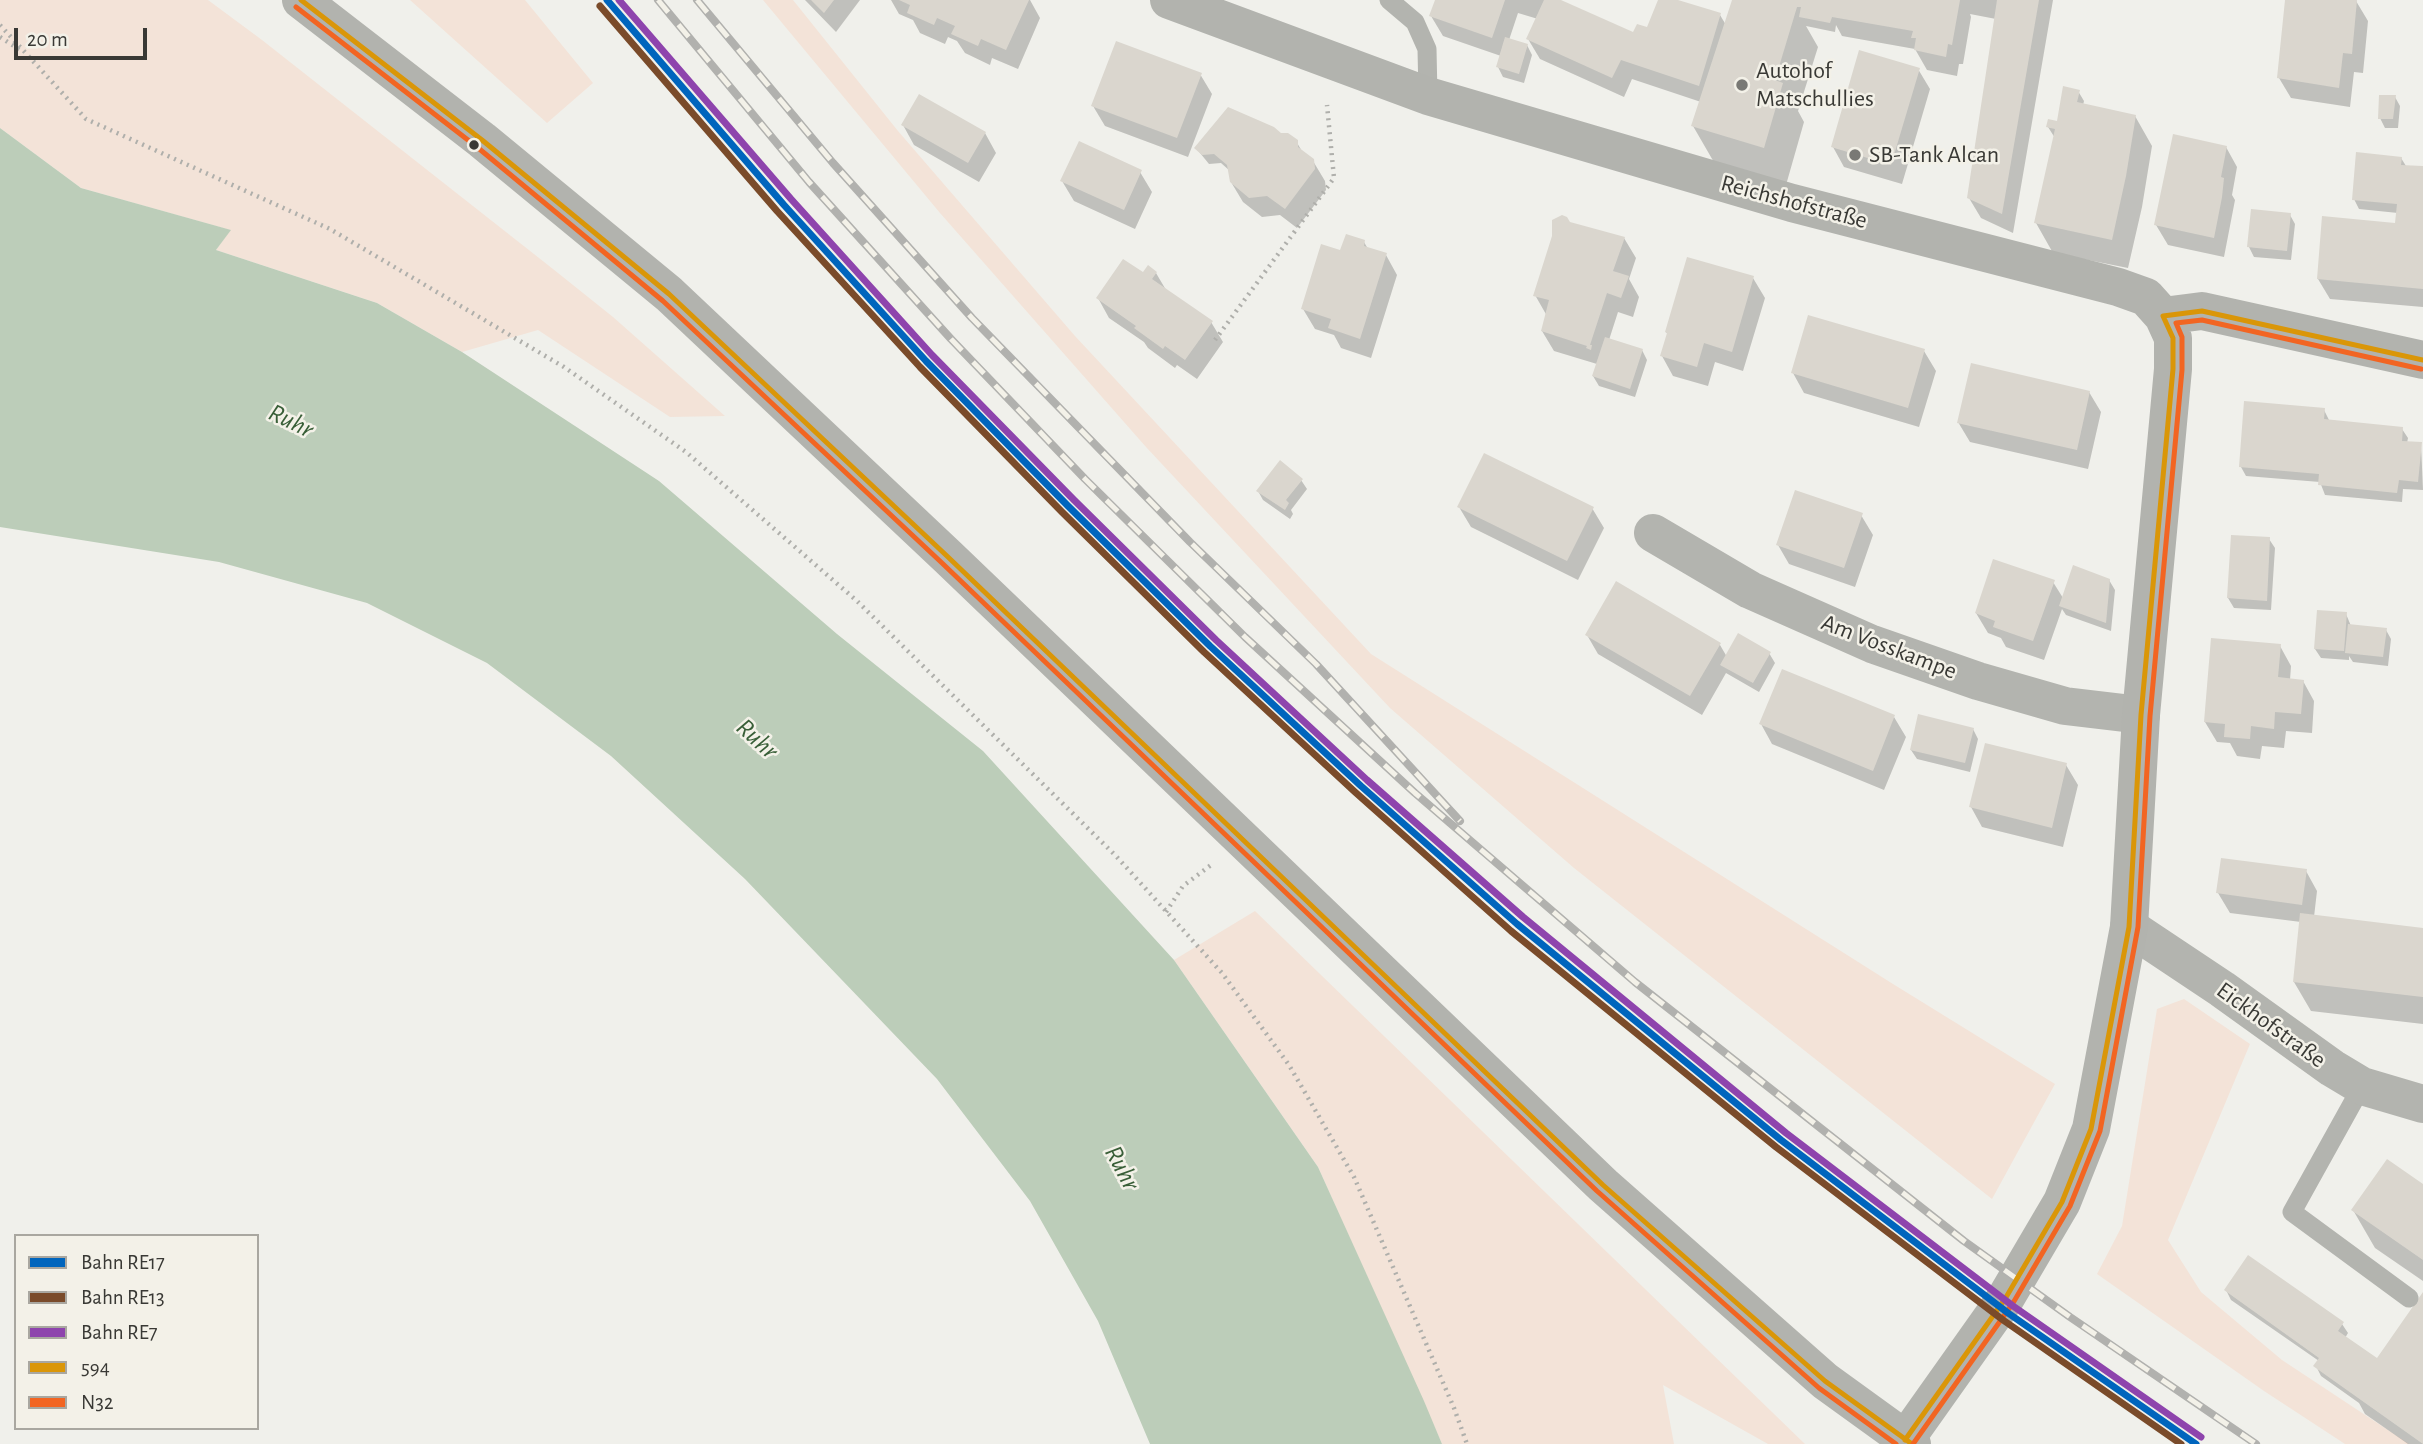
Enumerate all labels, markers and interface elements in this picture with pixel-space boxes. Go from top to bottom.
scale bar [18,14,150,58]
text: 20 m [27,29,68,50]
place label: Autohof Matschullies [1756,57,1874,113]
marker: Autohof Matschullies [1734,77,1750,93]
unlabelled marker [467,138,481,152]
place label: SB-Tank Alcan [1869,141,1999,169]
marker: SB-Tank Alcan [1847,147,1863,163]
street label: Reichshofstraße [1718,169,1870,235]
water label: Ruhr [263,397,319,445]
street label: Am Vosskampe [1817,608,1961,686]
water label: Ruhr [729,712,785,766]
street label: Eickhofstraße [2211,976,2331,1074]
water label: Ruhr [1097,1140,1147,1196]
legend [14,1234,259,1430]
text: Bahn RE17 [81,1252,165,1273]
text: Bahn RE13 [81,1287,165,1308]
text: Bahn RE7 [81,1322,158,1343]
text: 594 [81,1357,110,1378]
text: N32 [81,1392,114,1413]

